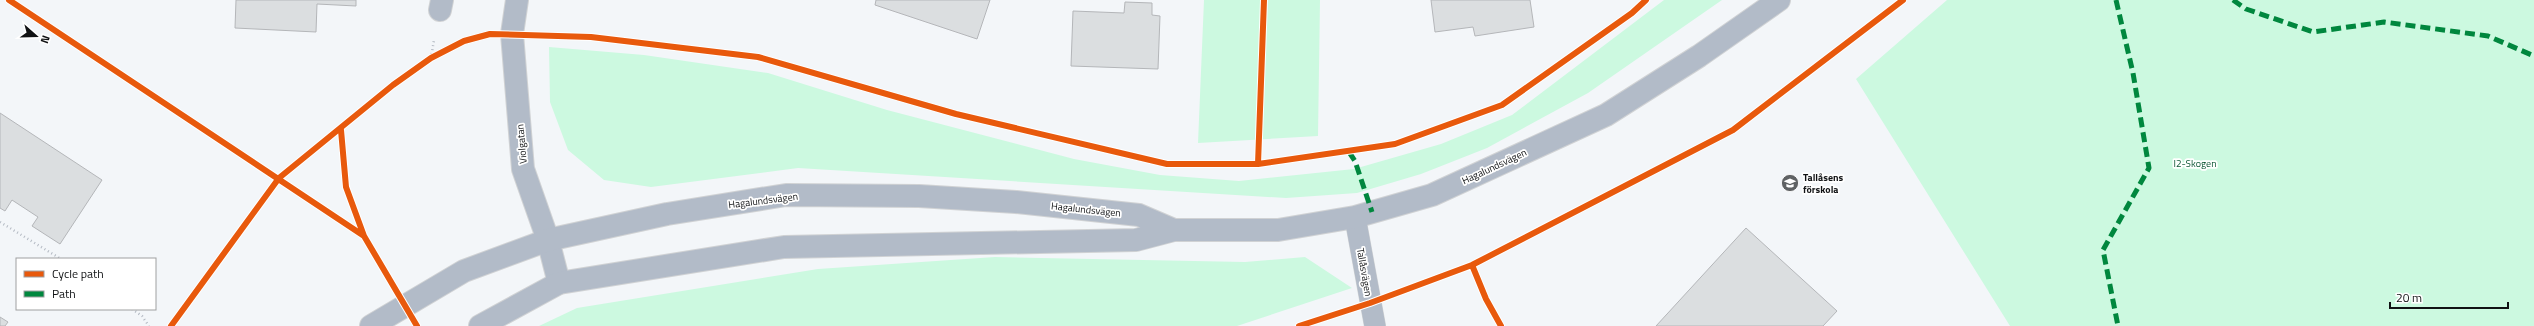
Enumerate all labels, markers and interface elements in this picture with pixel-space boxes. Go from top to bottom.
north arrow [16,16,56,56]
text: N [37,33,54,46]
street label: Violgatan [512,124,531,164]
street label: Hagalundsvägen [1459,145,1529,188]
park label: I2-Skogen [2173,156,2217,171]
place label: Tallåsens förskola [1803,170,1844,197]
school or university icon: Tallåsens förskola [1780,173,1800,193]
street label: Hagalundsvägen [727,189,799,212]
street label: Hagalundsvägen [1050,198,1122,221]
street label: Tallåsvägen [1353,247,1376,297]
legend [16,258,156,310]
text: Cycle path [52,264,104,283]
text: Path [52,284,76,303]
scale bar [2390,284,2508,310]
text: 20 m [2396,288,2422,307]

